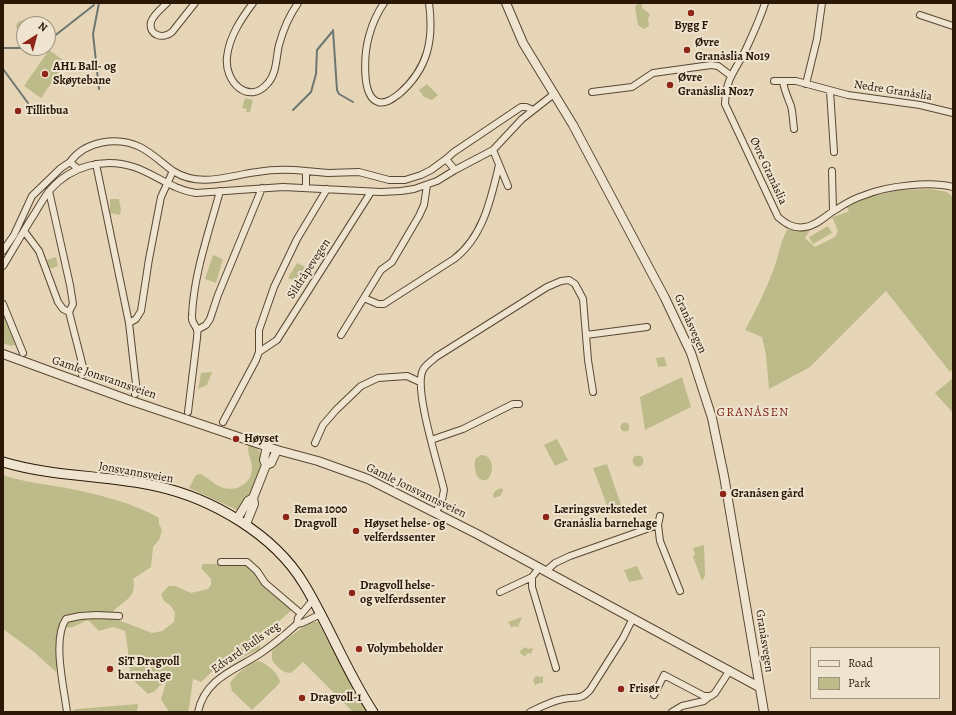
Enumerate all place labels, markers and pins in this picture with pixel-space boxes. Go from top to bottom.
marker: Bygg F [686,8,696,18]
place label: Bygg F [674,19,708,33]
place label: Øvre Granåslia No19 [695,36,770,64]
marker: Øvre Granåslia No19 [682,45,692,55]
place label: AHL Ball- og Skøytebane [53,60,116,88]
marker: AHL Ball- og Skøytebane [40,69,50,79]
place label: Øvre Granåslia No27 [678,71,754,99]
marker: Øvre Granåslia No27 [665,80,675,90]
place label: Tillitbua [26,104,68,118]
marker: Tillitbua [13,106,23,116]
place label: Høyset [244,432,279,446]
marker: Høyset [231,434,241,444]
place label: Granåsen gård [731,487,804,501]
marker: Granåsen gård [718,489,728,499]
place label: Rema 1000 Dragvoll [294,503,347,531]
place label: Læringsverkstedet Granåslia barnehage [554,503,657,531]
marker: Rema 1000 Dragvoll [281,512,291,522]
marker: Læringsverkstedet Granåslia barnehage [541,512,551,522]
place label: Høyset helse- og velferdssenter [364,517,445,545]
marker: Høyset helse- og velferdssenter [351,526,361,536]
place label: Dragvoll helse- og velferdssenter [360,579,446,607]
marker: Dragvoll helse- og velferdssenter [347,588,357,598]
place label: Volymbeholder [367,642,443,656]
marker: Volymbeholder [354,644,364,654]
place label: SiT Dragvoll barnehage [118,655,179,683]
marker: SiT Dragvoll barnehage [105,664,115,674]
place label: Frisør [629,682,660,696]
marker: Frisør [616,684,626,694]
place label: Dragvoll-1 [310,691,361,705]
marker: Dragvoll-1 [297,693,307,703]

